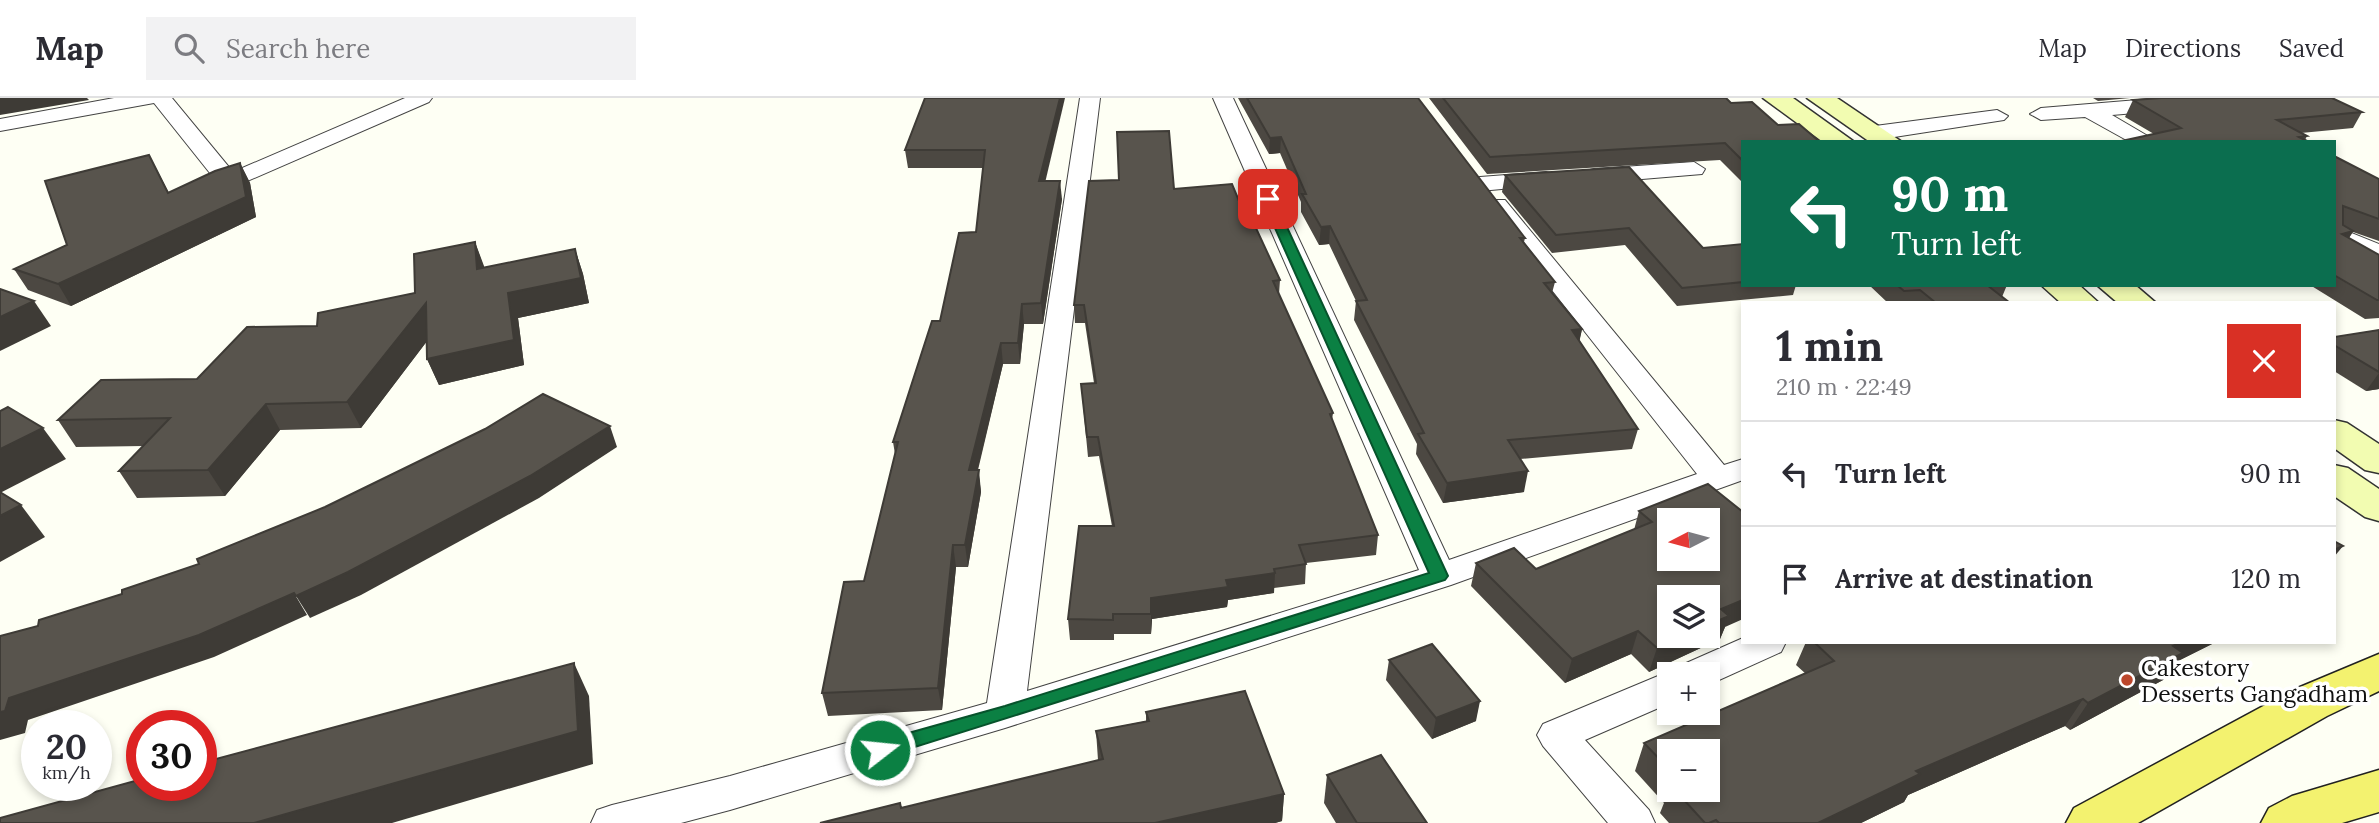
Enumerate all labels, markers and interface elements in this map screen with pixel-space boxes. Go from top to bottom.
search box [146,17,636,80]
text: Map [35,27,104,69]
icon: search [170,29,208,67]
text: Search here [226,32,370,65]
text: Map [2038,33,2087,64]
text: Directions [2125,33,2241,64]
text: Saved [2279,33,2344,64]
text: 90 m [1891,162,2008,224]
icon: left [1776,168,1867,259]
pin [1238,169,1298,229]
icon: arrive [1249,180,1287,218]
text: Turn left [1891,223,2021,264]
text: 1 min [1776,319,1883,373]
button: close [2227,324,2301,398]
text: 210 m · 22:49 [1776,372,1912,401]
icon: left [1776,455,1814,493]
text: Turn left [1835,457,1946,490]
text: 90 m [2240,457,2301,490]
north arrow [1657,508,1720,570]
map controls [1657,508,1720,802]
icon: arrive [1776,560,1814,598]
text: Arrive at destination [1835,562,2093,595]
text: 120 m [2231,562,2301,595]
button: layers [1657,585,1720,648]
place label: Cakestory Desserts Gangadham [2141,653,2368,708]
button: + [1657,662,1720,725]
marker: Cakestory Desserts Gangadham [2119,672,2135,688]
speed limit sign: 30 [126,710,217,801]
position arrow [843,713,917,787]
text: 20 [46,724,87,769]
button: − [1657,739,1720,802]
text: km/h [42,761,91,784]

